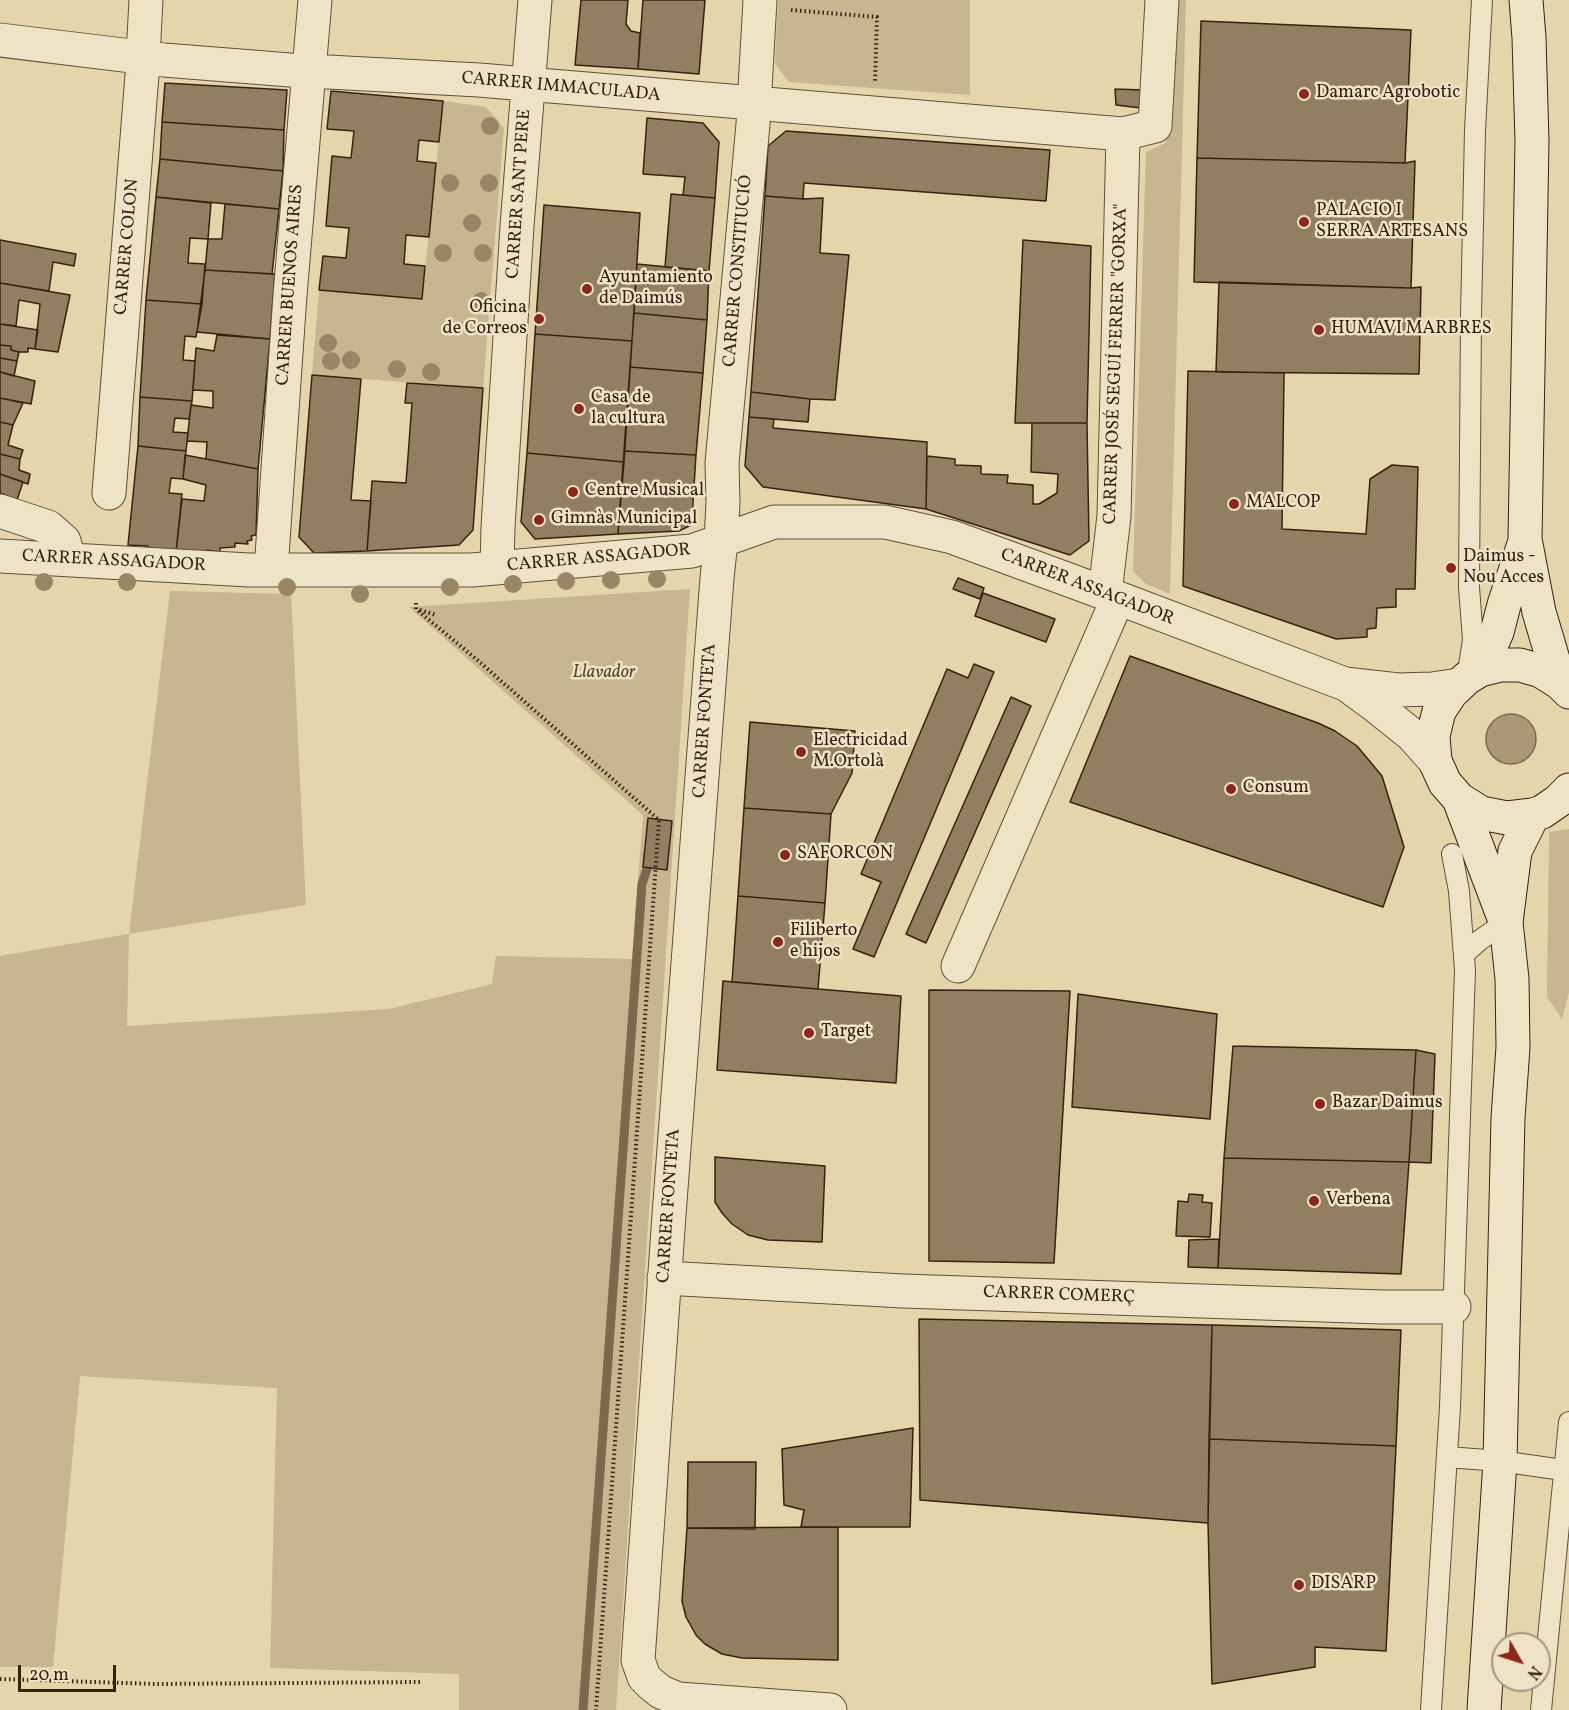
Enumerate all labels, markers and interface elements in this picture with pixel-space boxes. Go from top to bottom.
street label: CARRER IMMACULADA [461,69,661,107]
place label: Damarc Agrobotic [1316,83,1460,105]
marker: Damarc Agrobotic [1297,87,1311,101]
street label: CARRER SANT PERE [503,108,537,280]
street label: CARRER CONSTITUCIÓ [720,174,758,368]
street label: CARRER COLON [111,178,145,316]
street label: CARRER BUENOS AIRES [273,184,309,386]
place label: PALACIO I SERRA ARTESANS [1316,201,1468,244]
street label: CARRER JOSÉ SEGUÍ FERRER "GORXA" [1101,203,1133,525]
marker: PALACIO I SERRA ARTESANS [1297,215,1311,229]
place label: Ayuntamiento de Daimús [599,268,713,310]
marker: Ayuntamiento de Daimús [580,282,594,296]
place label: Oficina de Correos [442,298,527,340]
marker: Oficina de Correos [532,312,546,326]
place label: HUMAVI MARBRES [1331,319,1492,341]
marker: HUMAVI MARBRES [1312,323,1326,337]
place label: Casa de la cultura [591,388,666,430]
marker: Casa de la cultura [572,402,586,416]
place label: Centre Musical [585,481,704,503]
marker: Centre Musical [566,485,580,499]
place label: MALCOP [1246,493,1321,515]
marker: MALCOP [1227,497,1241,511]
place label: Gimnàs Municipal [551,509,697,531]
marker: Gimnàs Municipal [532,513,546,527]
street label: CARRER ASSAGADOR [506,540,692,578]
street label: CARRER ASSAGADOR [997,545,1177,631]
street label: CARRER ASSAGADOR [21,546,207,578]
place label: Daimus - Nou Acces [1463,547,1544,590]
marker: Daimus - Nou Acces [1444,561,1458,575]
street label: CARRER FONTETA [690,643,722,799]
park label: Llavador [572,663,636,685]
place label: Electricidad M.Ortolà [813,731,908,774]
marker: Electricidad M.Ortolà [794,745,808,759]
place label: Consum [1243,778,1309,800]
marker: Consum [1224,782,1238,796]
place label: SAFORCON [797,844,893,866]
marker: SAFORCON [778,848,792,862]
place label: Filiberto e hijos [790,921,857,964]
marker: Filiberto e hijos [771,935,785,949]
place label: Target [821,1022,871,1044]
marker: Target [802,1026,816,1040]
place label: Bazar Daimus [1332,1093,1443,1115]
marker: Bazar Daimus [1313,1097,1327,1111]
street label: CARRER FONTETA [654,1128,686,1284]
place label: Verbena [1326,1190,1391,1212]
marker: Verbena [1307,1194,1321,1208]
street label: CARRER COMERÇ [983,1283,1135,1309]
place label: DISARP [1311,1574,1376,1596]
marker: DISARP [1292,1578,1306,1592]
north arrow [1491,1632,1551,1692]
scale bar [21,1653,118,1691]
text: N [1521,1661,1546,1684]
text: 20 m [29,1663,69,1688]

